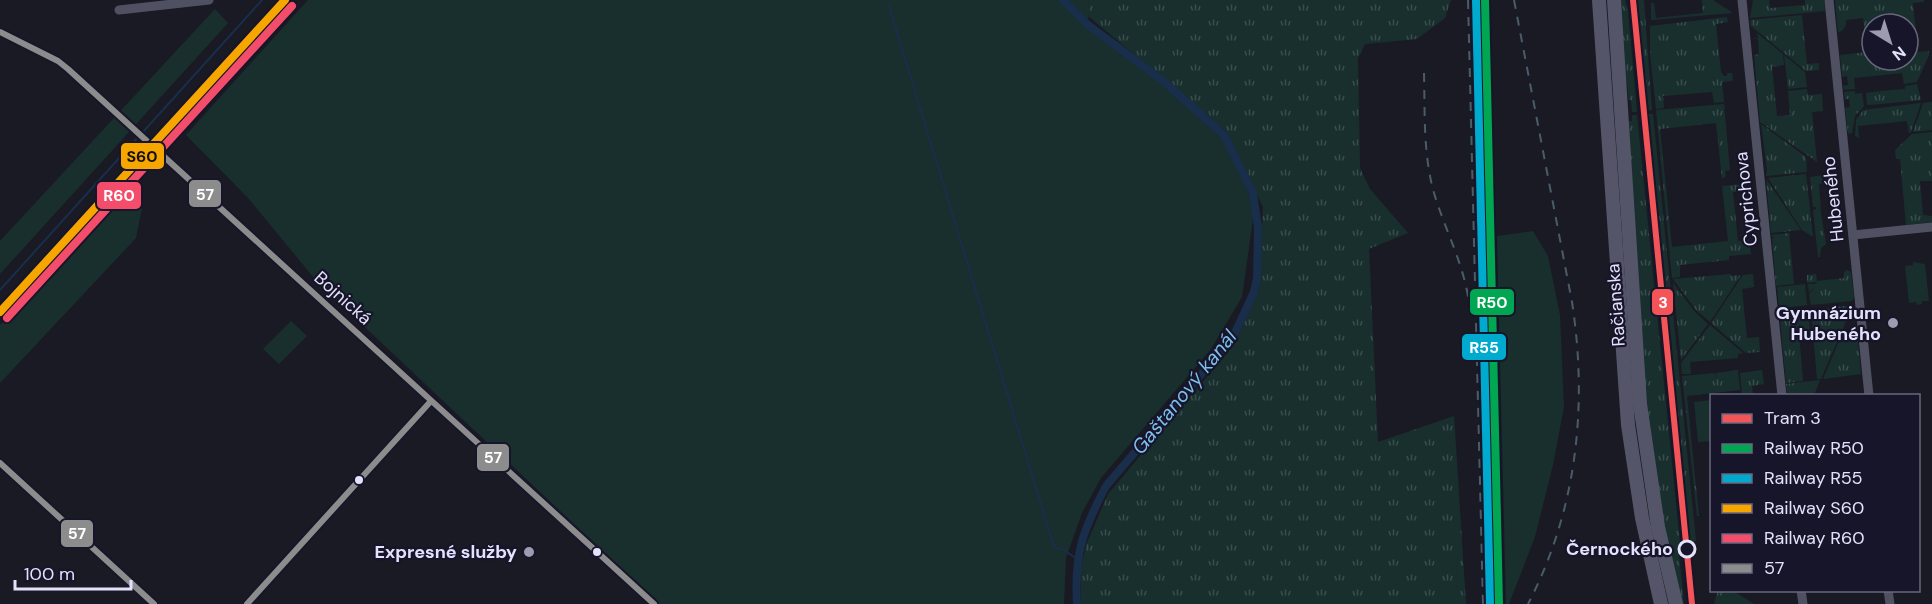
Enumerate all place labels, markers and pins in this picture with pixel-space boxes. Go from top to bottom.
place label: Gymnázium Hubeného [1776,301,1881,346]
marker: Gymnázium Hubeného [1886,316,1900,330]
unlabelled marker [353,474,365,486]
place label: Černockého [1566,537,1673,561]
place label: Expresné služby [375,540,517,564]
marker: Černockého [1678,540,1696,558]
marker: Expresné služby [522,545,536,559]
unlabelled marker [591,546,603,558]

